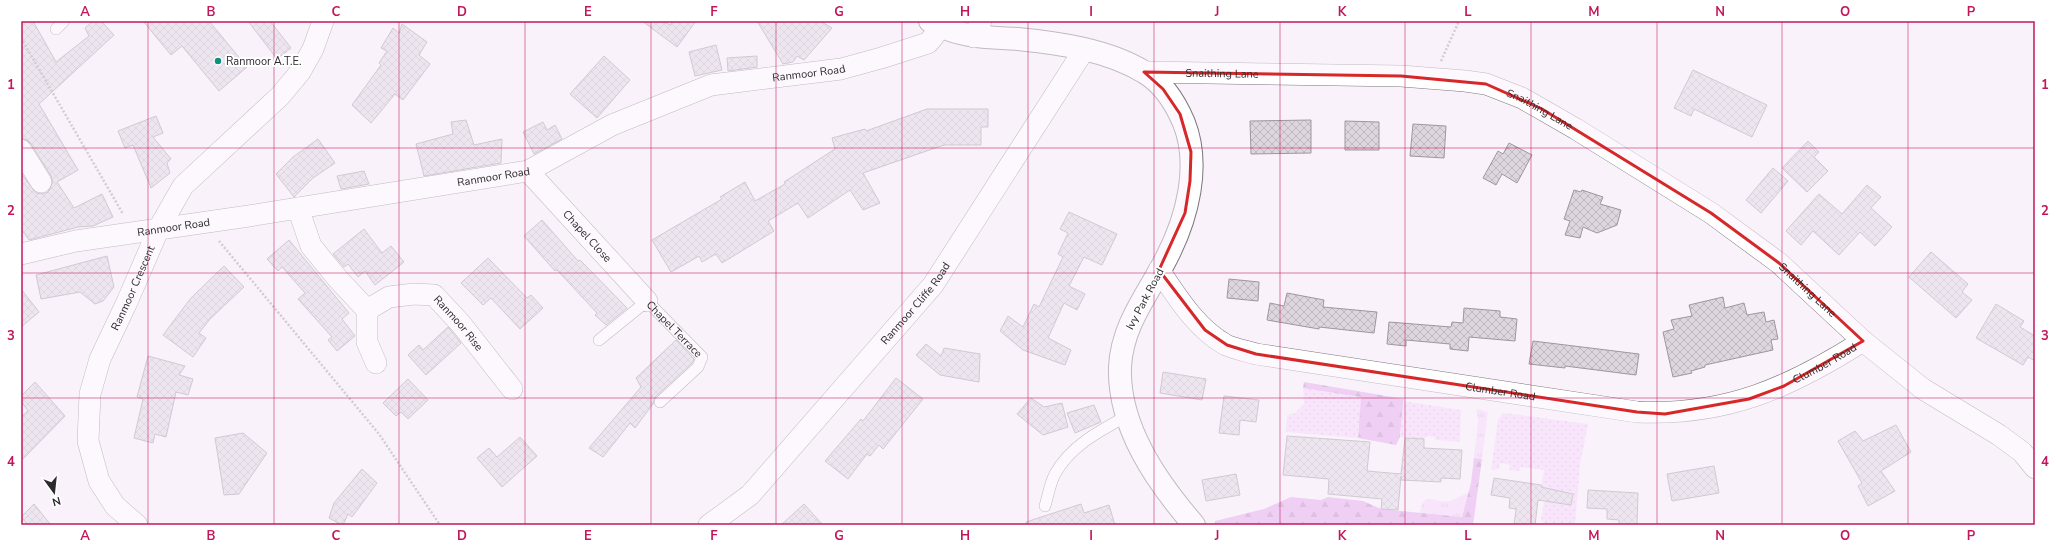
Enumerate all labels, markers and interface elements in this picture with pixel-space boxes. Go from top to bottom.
text: A [80,3,90,21]
text: B [207,3,216,21]
text: C [332,3,341,21]
text: D [457,3,467,21]
text: E [584,3,592,21]
text: F [710,3,718,21]
text: G [834,3,844,21]
text: H [960,3,970,21]
text: I [1089,3,1093,21]
text: J [1214,3,1219,21]
text: K [1338,3,1347,21]
text: L [1464,3,1472,21]
text: M [1588,3,1600,21]
text: N [1715,3,1725,21]
text: O [1840,3,1850,21]
text: P [1967,3,1976,21]
place label: Ranmoor A.T.E. [226,54,301,69]
marker: Ranmoor A.T.E. [213,56,223,66]
street label: Ranmoor Road [771,61,847,85]
street label: Snaithing Lane [1185,65,1259,81]
text: 1 [7,76,15,94]
text: 1 [2041,76,2049,94]
street label: Snaithing Lane [1505,85,1576,133]
street label: Ranmoor Road [456,163,531,190]
text: 2 [7,202,15,220]
text: 2 [2041,202,2049,220]
street label: Chapel Close [560,207,615,265]
street label: Ranmoor Road [136,214,211,240]
street label: Ranmoor Crescent [107,243,158,333]
street label: Ranmoor Cliffe Road [877,259,953,348]
street label: Snaithing Lane [1776,259,1840,320]
street label: Ivy Park Road [1123,266,1167,332]
street label: Ranmoor Rise [430,292,487,354]
street label: Chapel Terrace [643,297,706,361]
text: 3 [7,327,15,345]
text: 3 [2041,327,2049,345]
street label: Clumber Road [1790,339,1859,387]
street label: Clumber Road [1464,378,1537,404]
text: 4 [7,453,15,471]
text: 4 [2041,453,2049,471]
north arrow [34,472,74,512]
text: N [51,493,62,509]
text: A [80,527,90,545]
text: B [207,527,216,545]
text: C [332,527,341,545]
text: D [457,527,467,545]
text: E [584,527,592,545]
text: F [710,527,718,545]
text: G [834,527,844,545]
text: H [960,527,970,545]
text: I [1089,527,1093,545]
text: J [1214,527,1219,545]
text: K [1338,527,1347,545]
text: L [1464,527,1472,545]
text: M [1588,527,1600,545]
text: N [1715,527,1725,545]
text: O [1840,527,1850,545]
text: P [1967,527,1976,545]

